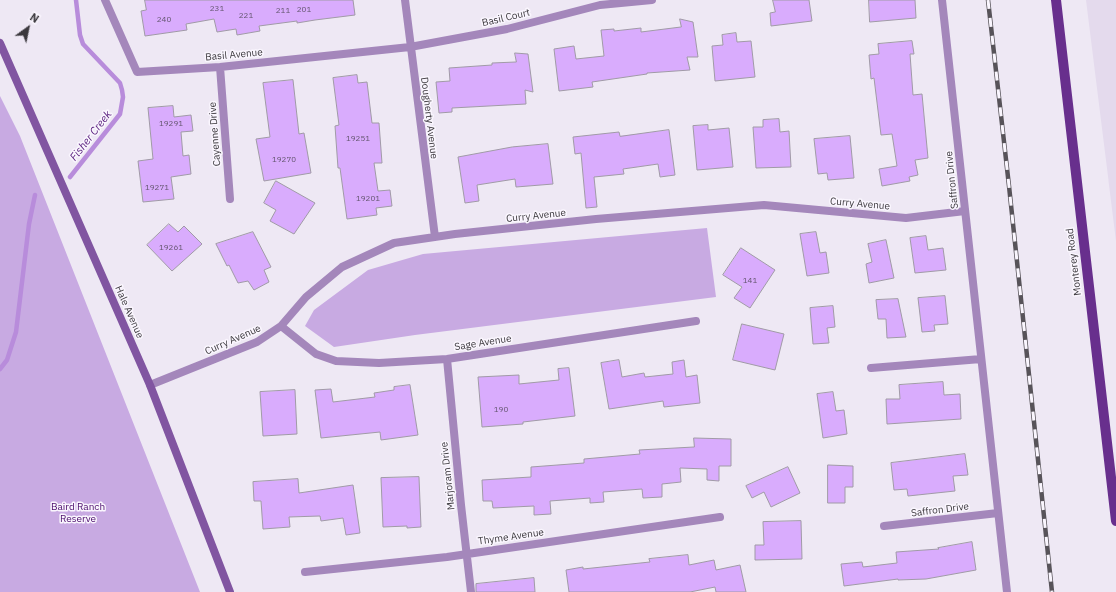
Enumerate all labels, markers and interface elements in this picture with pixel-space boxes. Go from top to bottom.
house number: 231 [210,4,224,14]
house number: 201 [297,5,311,15]
house number: 211 [276,6,290,16]
street label: Basil Court [481,7,531,29]
north arrow [8,8,48,48]
text: N [27,10,42,26]
house number: 221 [239,11,253,21]
house number: 240 [157,15,171,25]
street label: Basil Avenue [205,47,263,63]
street label: Dougherty Avenue [418,76,440,160]
street label: Cayenne Drive [207,101,223,167]
water label: Fisher Creek [67,108,115,164]
house number: 19291 [159,119,183,129]
house number: 19251 [346,134,370,144]
street label: Saffron Drive [943,150,961,210]
house number: 19270 [272,155,296,165]
house number: 19271 [145,183,169,193]
house number: 19201 [356,194,380,204]
street label: Curry Avenue [830,195,890,213]
street label: Curry Avenue [506,207,566,225]
street label: Monterey Road [1064,228,1084,296]
house number: 19261 [159,243,183,253]
house number: 141 [743,276,757,286]
street label: Hale Avenue [112,284,146,340]
street label: Curry Avenue [203,322,263,358]
street label: Sage Avenue [454,333,512,353]
house number: 190 [494,405,508,415]
street label: Marjoram Drive [438,441,458,511]
park label: Baird Ranch Reserve [51,501,105,524]
street label: Saffron Drive [910,501,970,519]
street label: Thyme Avenue [477,526,545,548]

